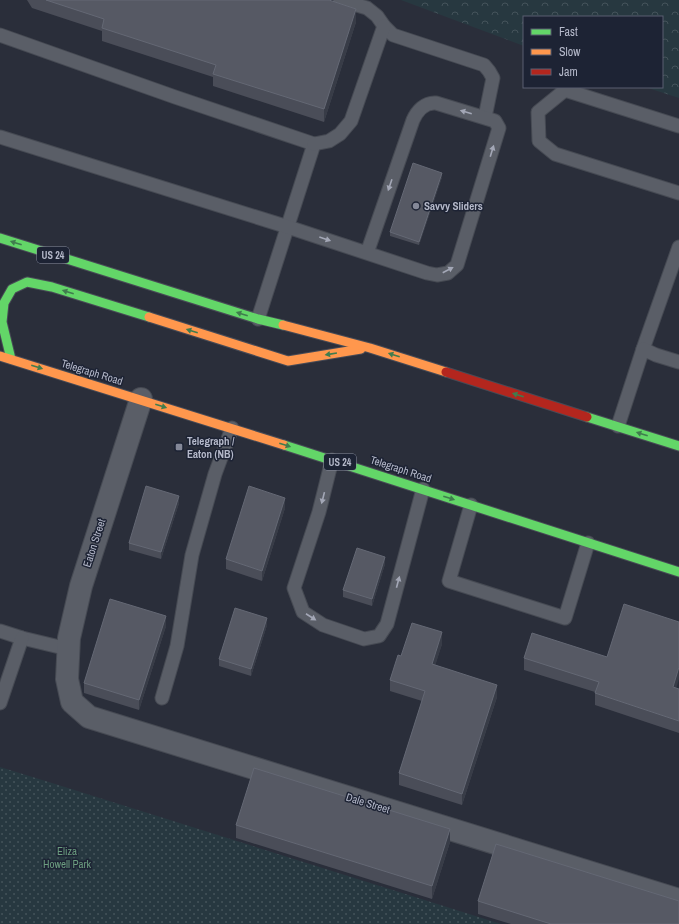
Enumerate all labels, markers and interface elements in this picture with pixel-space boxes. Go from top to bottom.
legend [523,16,663,88]
text: Fast [559,24,578,40]
text: Slow [559,44,581,60]
text: Jam [559,64,578,80]
one-way arrow [459,109,471,115]
one-way arrow [489,145,495,157]
one-way arrow [387,179,393,191]
place label: Savvy Sliders [424,199,483,213]
marker: Savvy Sliders [411,201,421,211]
one-way arrow [319,236,331,242]
one-way arrow [10,240,22,246]
road number: US 24 [37,247,69,263]
one-way arrow [442,267,454,274]
one-way arrow [62,289,74,295]
one-way arrow [235,311,247,317]
one-way arrow [186,328,198,334]
one-way arrow [325,351,337,357]
one-way arrow [388,352,400,358]
street label: Telegraph Road [60,356,124,388]
one-way arrow [32,364,44,370]
one-way arrow [512,392,524,398]
one-way arrow [156,403,168,409]
one-way arrow [635,431,647,437]
place label: Telegraph / Eaton (NB) [187,434,235,461]
marker: Telegraph / Eaton (NB) [174,442,184,452]
one-way arrow [280,442,292,448]
street label: Telegraph Road [369,453,433,485]
road number: US 24 [324,454,356,470]
one-way arrow [319,492,325,504]
one-way arrow [443,495,455,501]
street label: Eaton Street [80,517,109,569]
one-way arrow [395,576,401,588]
one-way arrow [306,613,317,621]
street label: Dale Street [344,790,392,816]
park label: Eliza Howell Park [43,844,92,871]

